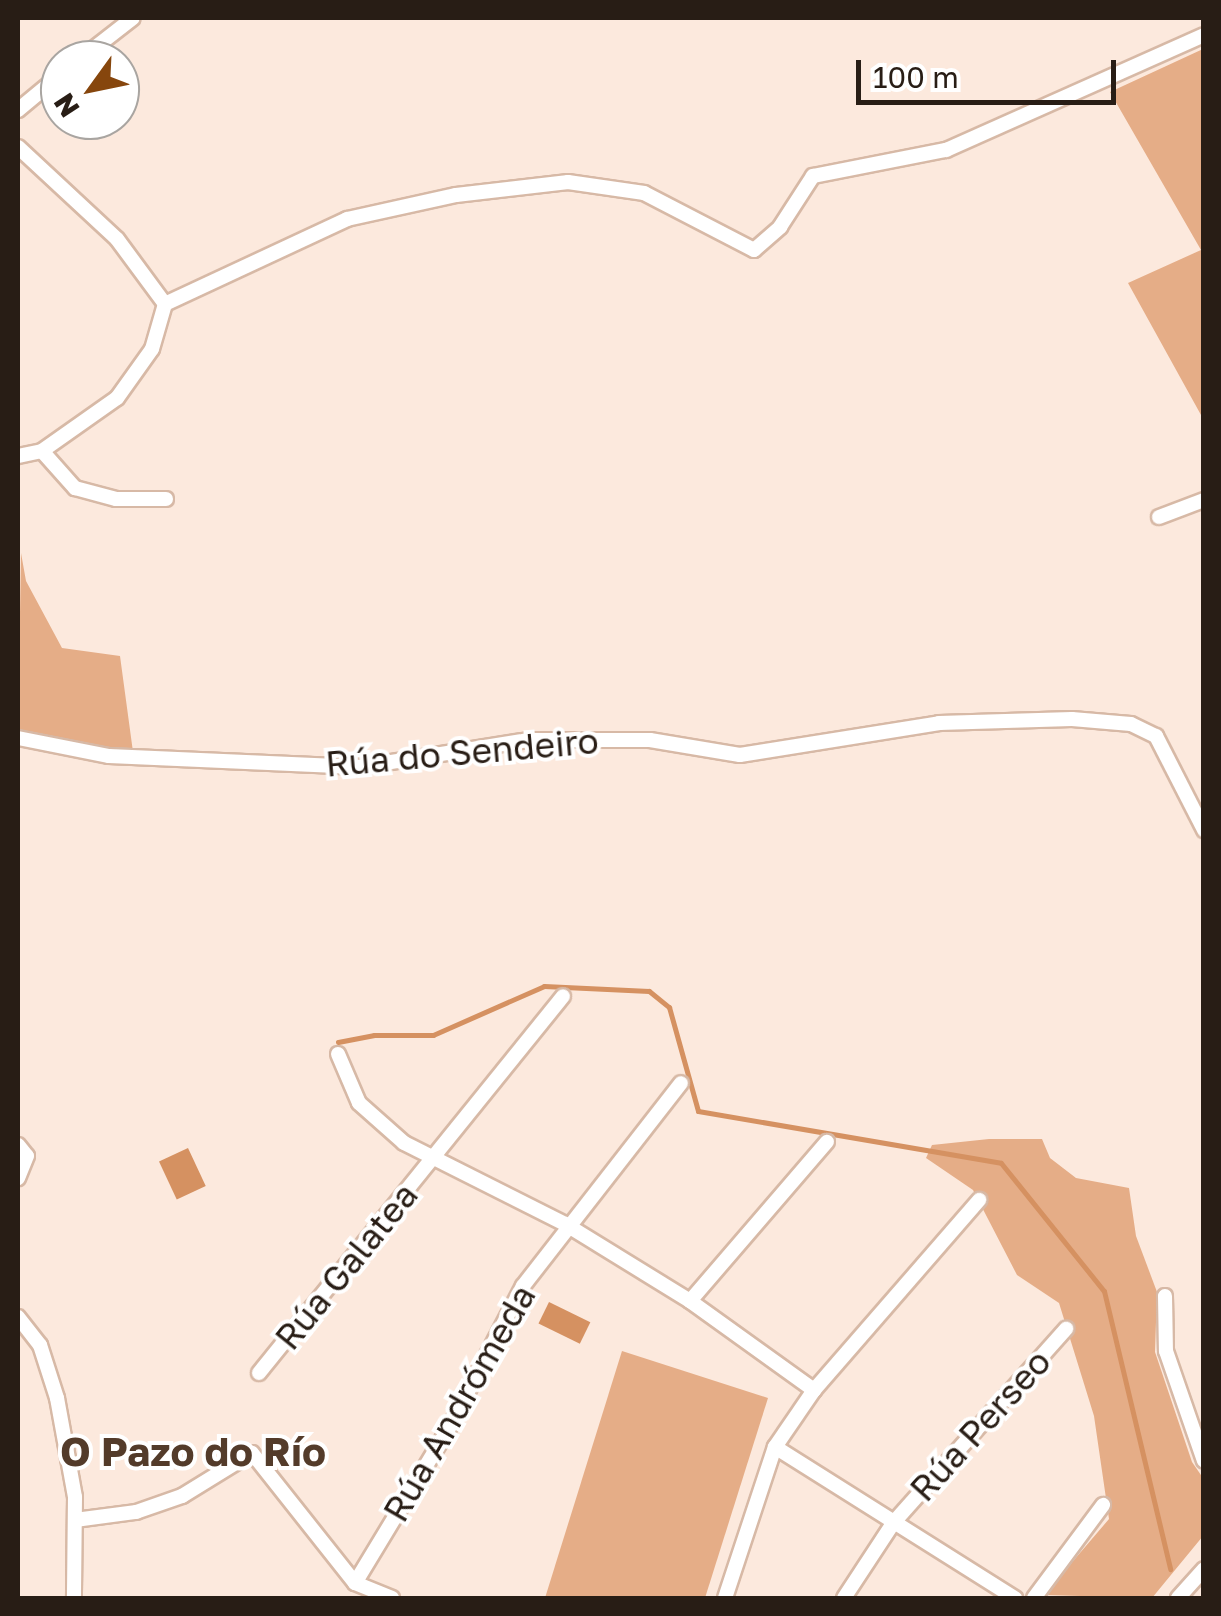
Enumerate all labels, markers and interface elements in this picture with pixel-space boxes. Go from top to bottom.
north arrow [40,40,140,140]
scale bar [861,40,1121,102]
text: 100 m [873,59,959,95]
text: N [46,88,86,123]
street label: Rúa do Sendeiro [324,719,600,785]
street label: Rúa Galatea [266,1174,426,1358]
street label: Rúa Andrómeda [374,1277,544,1529]
street label: Rúa Perseo [901,1341,1059,1509]
district label: O Pazo do Río [60,1427,326,1475]

